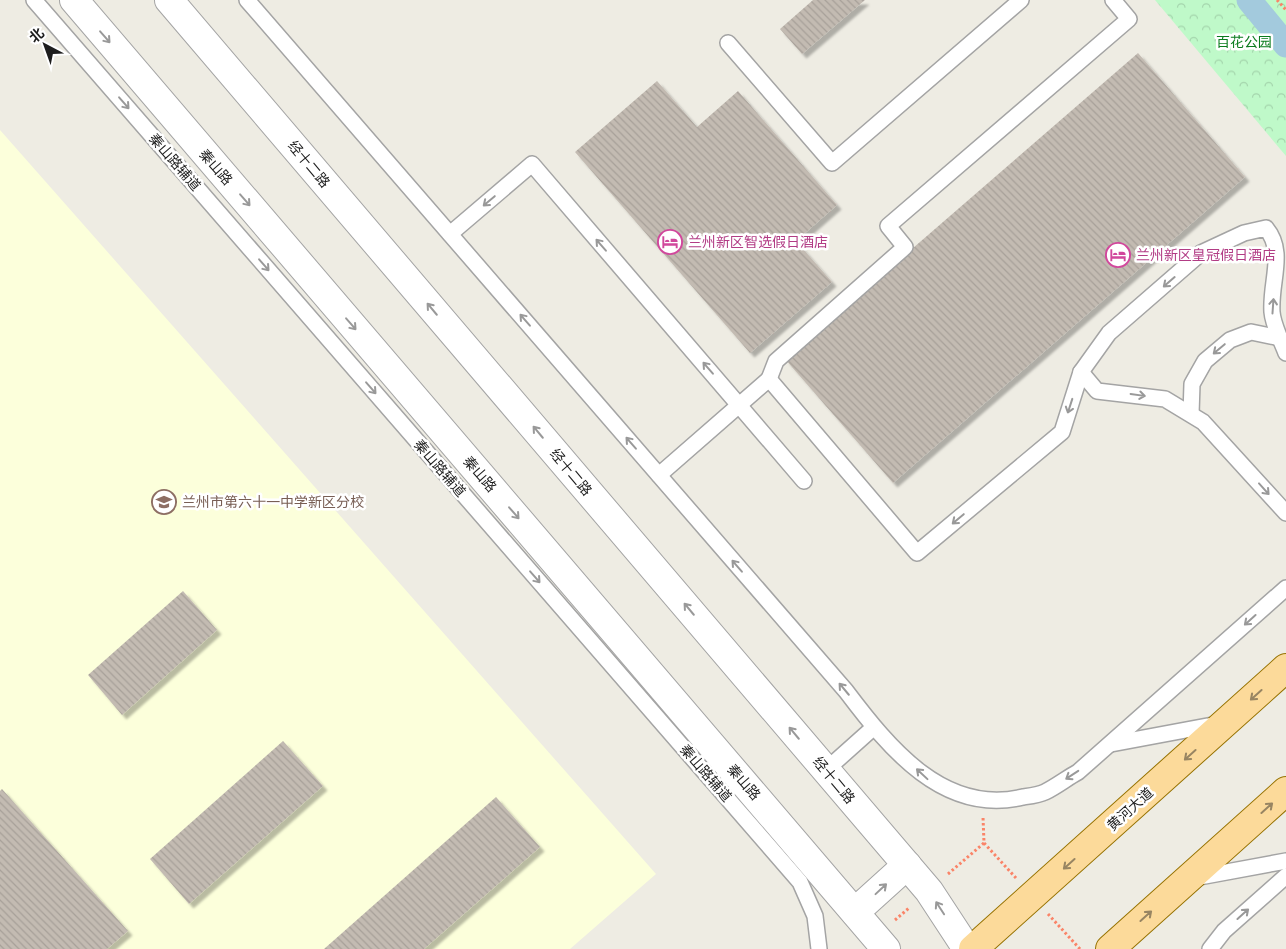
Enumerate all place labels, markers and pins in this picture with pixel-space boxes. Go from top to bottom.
hotel icon: 兰州新区智选假日酒店 [657,229,683,255]
place label: 兰州新区智选假日酒店 [688,233,828,253]
hotel icon: 兰州新区皇冠假日酒店 [1105,242,1131,268]
place label: 兰州新区皇冠假日酒店 [1136,246,1276,266]
school or university icon: 兰州市第六十一中学新区分校 [151,489,177,515]
place label: 兰州市第六十一中学新区分校 [182,493,364,513]

